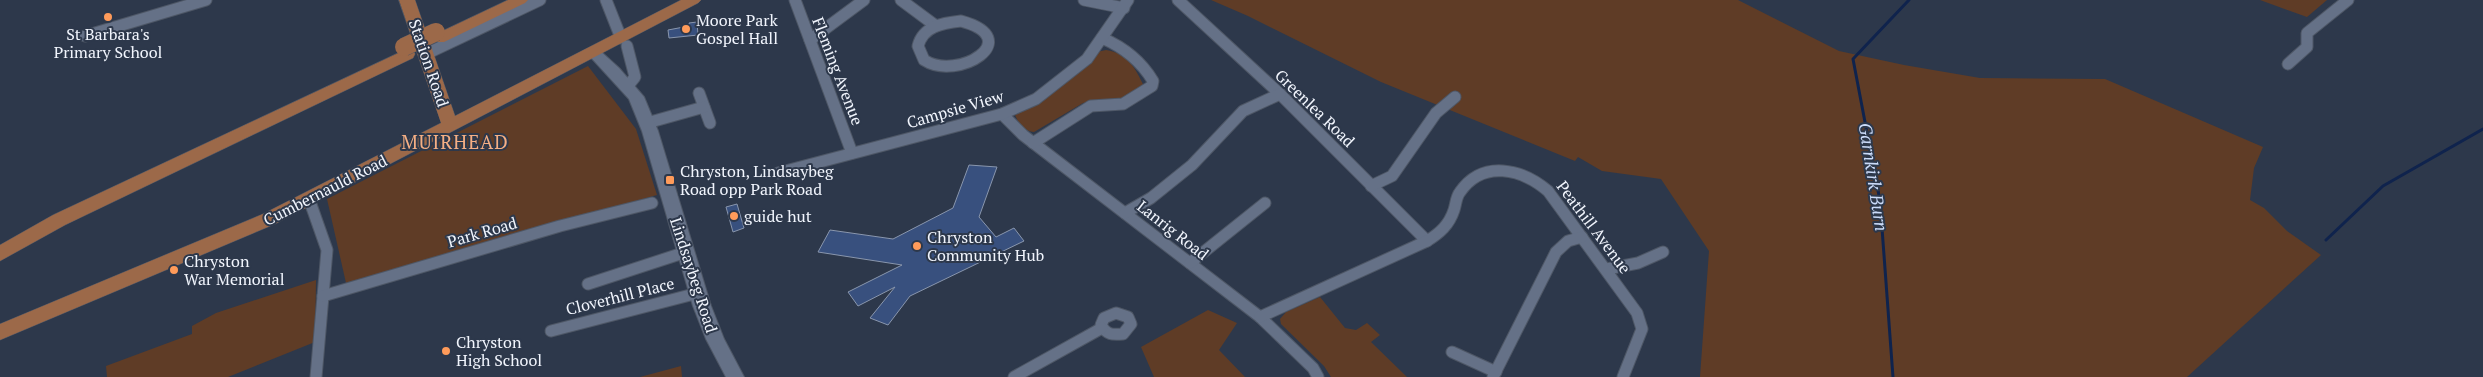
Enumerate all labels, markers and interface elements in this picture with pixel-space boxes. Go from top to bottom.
place label: Moore Park Gospel Hall [696,9,778,49]
marker: St Barbara's Primary School [102,11,114,23]
street label: Fleming Avenue [807,14,869,128]
street label: Station Road [404,16,454,110]
place label: St Barbara's Primary School [54,23,163,63]
marker: Moore Park Gospel Hall [680,23,692,35]
street label: Greenlea Road [1270,64,1360,152]
street label: Campsie View [904,85,1006,133]
water label: Garnkirk Burn [1854,121,1894,233]
district label: MUIRHEAD [401,129,509,154]
street label: Cumbernauld Road [259,149,391,231]
place label: Chryston, Lindsaybeg Road opp Park Road [680,160,834,200]
marker: Chryston, Lindsaybeg Road opp Park Road [664,174,676,186]
street label: Peathill Avenue [1552,176,1636,278]
street label: Lanrig Road [1133,195,1213,265]
place label: guide hut [744,205,812,227]
marker: guide hut [728,210,740,222]
street label: Park Road [445,212,520,252]
street label: Lindsaybeg Road [665,215,723,335]
place label: Chryston Community Hub [927,226,1045,266]
marker: Chryston Community Hub [911,240,923,252]
place label: Chryston War Memorial [184,250,285,290]
marker: Chryston War Memorial [168,264,180,276]
street label: Cloverhill Place [563,272,677,320]
place label: Chryston High School [456,331,542,371]
marker: Chryston High School [440,345,452,357]

